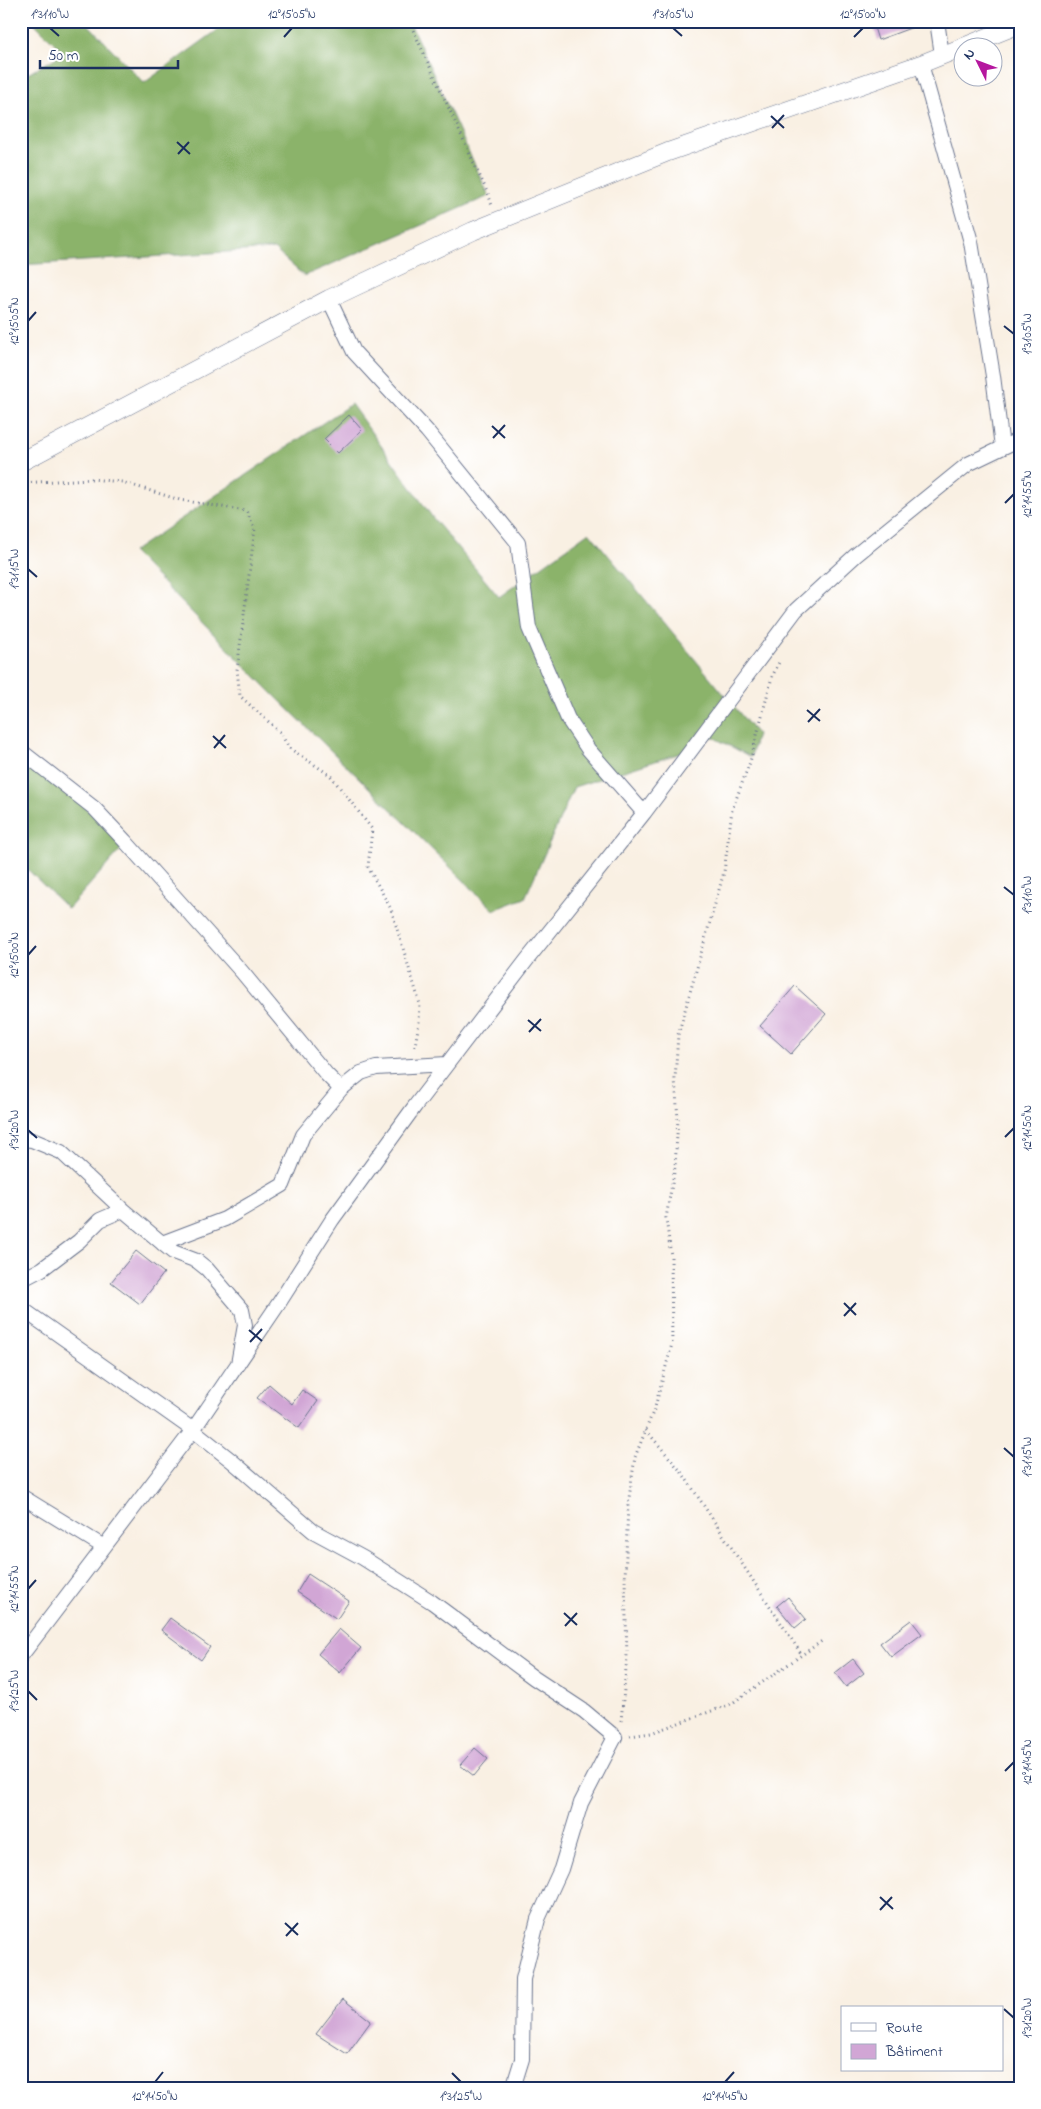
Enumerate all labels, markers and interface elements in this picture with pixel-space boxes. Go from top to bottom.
text: 1°31'10"W [31,6,69,24]
text: 12°15'05"N [268,6,316,24]
text: 1°31'05"W [652,6,694,24]
text: 12°15'00"N [840,6,886,24]
scale bar [40,38,178,70]
north arrow [954,38,1004,88]
text: N [958,44,980,65]
text: 50 m [48,45,79,67]
text: 12°15'05"N [6,297,24,345]
text: 1°31'05"W [1019,313,1037,355]
text: 12°14'55"N [1019,470,1037,518]
text: 1°31'15"W [6,549,24,589]
text: 1°31'10"W [1019,876,1037,914]
text: 12°15'00"N [6,932,24,978]
text: 12°14'50"N [1019,1105,1037,1151]
text: 1°31'20"W [6,1110,24,1150]
text: 1°31'15"W [1019,1437,1037,1477]
text: 12°14'55"N [6,1565,24,1613]
text: 1°31'25"W [6,1670,24,1712]
text: 12°14'45"N [1019,1739,1037,1785]
text: 1°31'20"W [1019,1998,1037,2038]
legend [841,2006,1004,2072]
text: Route [886,2017,923,2039]
text: Bâtiment [885,2041,943,2063]
text: 12°14'50"N [132,2088,178,2106]
text: 1°31'25"W [440,2088,482,2106]
text: 12°14'45"N [702,2088,748,2106]

